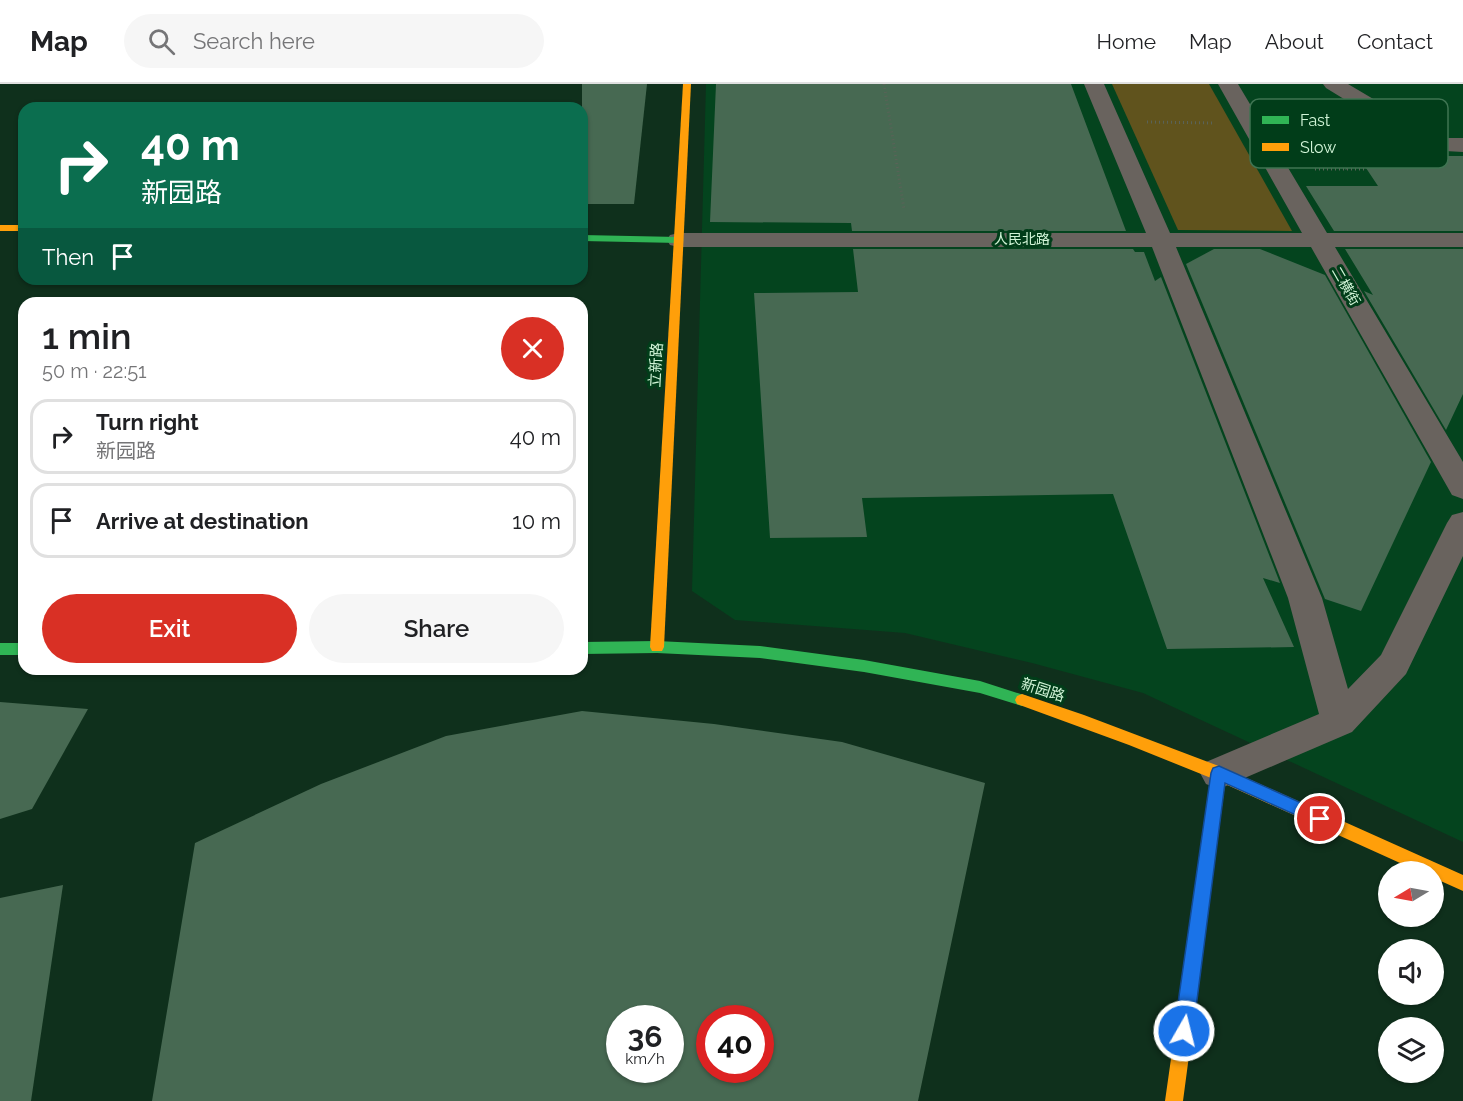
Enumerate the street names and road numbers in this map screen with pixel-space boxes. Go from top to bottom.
street label: 人民北路 [994,231,1050,247]
street label: 二横街 [1329,264,1363,308]
street label: 立新路 [646,342,666,388]
street label: 新园路 [1019,674,1067,706]

